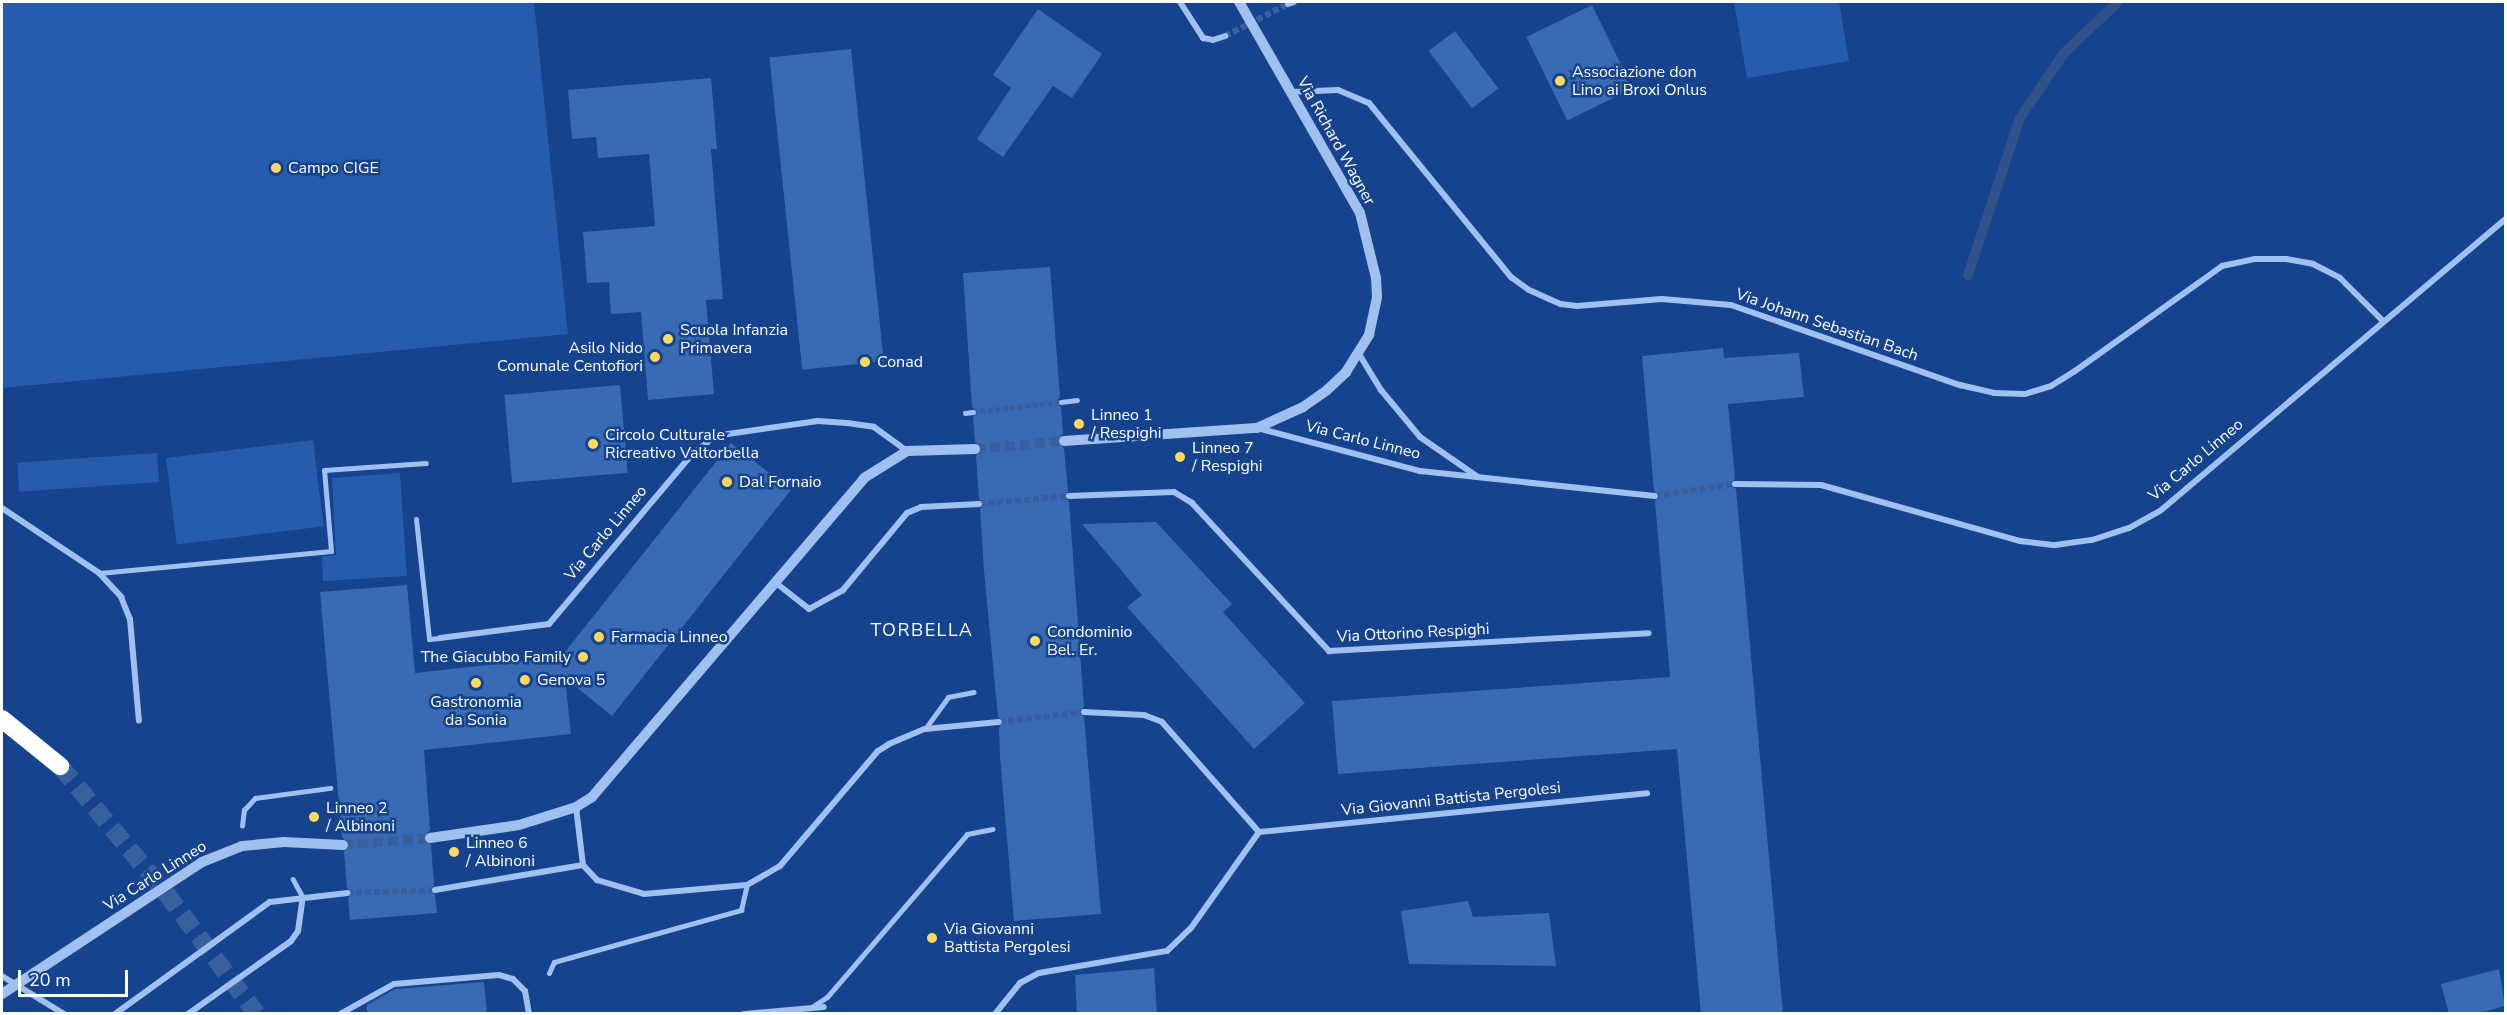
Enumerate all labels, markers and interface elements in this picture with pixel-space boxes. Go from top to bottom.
place label: Associazione don Lino ai Broxi Onlus [1572,62,1707,100]
street label: Via Richard Wagner [1293,74,1379,208]
marker: Associazione don Lino ai Broxi Onlus [1553,74,1567,88]
place label: Campo CIGE [288,158,379,178]
marker: Campo CIGE [269,161,283,175]
street label: Via Johann Sebastian Bach [1733,285,1921,365]
place label: Scuola Infanzia Primavera [680,320,788,358]
marker: Scuola Infanzia Primavera [661,332,675,346]
place label: Asilo Nido Comunale Centofiori [497,338,643,376]
marker: Asilo Nido Comunale Centofiori [648,350,662,364]
place label: Conad [877,352,923,372]
marker: Conad [858,355,872,369]
place label: Linneo 1 / Respighi [1091,405,1162,443]
street label: Via Carlo Linneo [2145,415,2247,505]
street label: Via Carlo Linneo [1304,416,1422,464]
marker: Linneo 1 / Respighi [1072,417,1086,431]
place label: Circolo Culturale Ricreativo Valtorbella [605,425,759,463]
marker: Circolo Culturale Ricreativo Valtorbella [586,437,600,451]
place label: Linneo 7 / Respighi [1192,438,1263,476]
marker: Linneo 7 / Respighi [1173,450,1187,464]
place label: Dal Fornaio [739,472,821,492]
marker: Dal Fornaio [720,475,734,489]
street label: Via Carlo Linneo [561,482,651,584]
district label: TORBELLA [871,619,973,641]
street label: Via Ottorino Respighi [1336,619,1490,647]
place label: Condominio Bel. Er. [1047,622,1133,660]
place label: Farmacia Linneo [611,627,728,647]
marker: Farmacia Linneo [592,630,606,644]
marker: Condominio Bel. Er. [1028,634,1042,648]
place label: The Giacubbo Family [421,647,571,667]
marker: The Giacubbo Family [576,650,590,664]
place label: Genova 5 [537,670,605,690]
marker: Genova 5 [518,673,532,687]
marker: Gastronomia da Sonia [469,676,483,690]
place label: Gastronomia da Sonia [430,692,522,730]
street label: Via Giovanni Battista Pergolesi [1340,778,1562,820]
place label: Linneo 2 / Albinoni [326,798,395,836]
marker: Linneo 2 / Albinoni [307,810,321,824]
place label: Linneo 6 / Albinoni [466,833,535,871]
street label: Via Carlo Linneo [100,837,210,915]
marker: Linneo 6 / Albinoni [447,845,461,859]
place label: Via Giovanni Battista Pergolesi [944,919,1071,957]
marker: Via Giovanni Battista Pergolesi [925,931,939,945]
scale bar [21,958,130,996]
text: 20 m [29,968,71,992]

